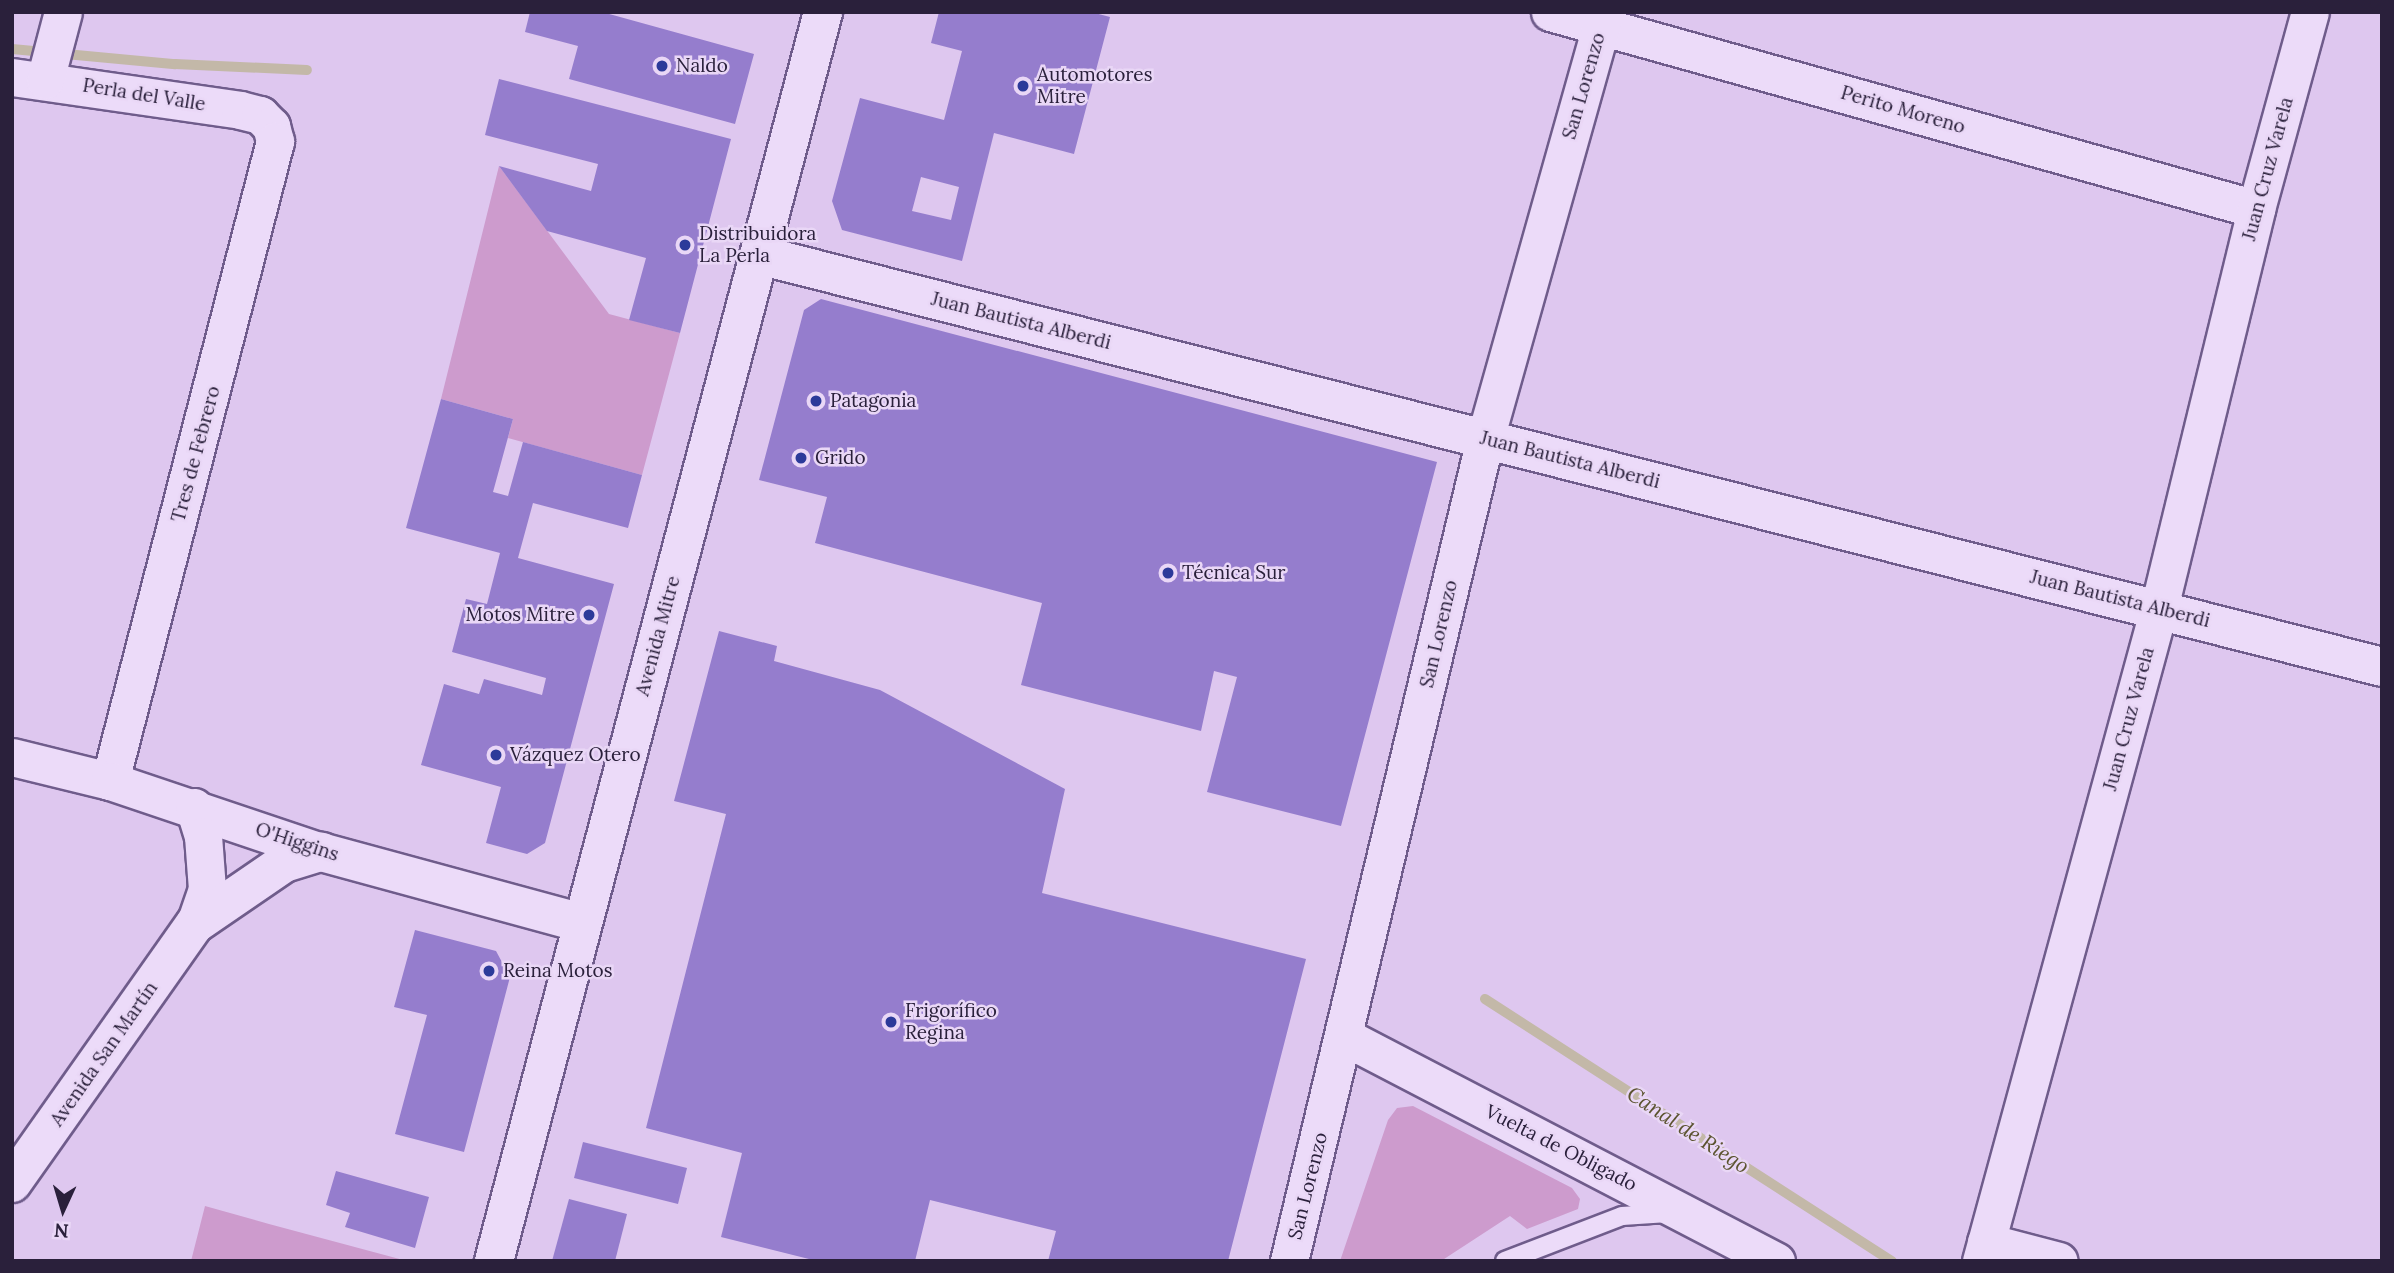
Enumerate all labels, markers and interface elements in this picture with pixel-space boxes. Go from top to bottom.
street label: San Lorenzo [1558,30,1610,142]
place label: Naldo [676,55,728,77]
marker: Naldo [654,58,670,74]
place label: Automotores Mitre [1037,64,1152,108]
street label: Perla del Valle [81,74,207,116]
marker: Automotores Mitre [1015,78,1031,94]
street label: Perito Moreno [1838,81,1968,139]
street label: Juan Cruz Varela [2238,95,2298,243]
place label: Distribuidora La Perla [699,223,816,267]
marker: Distribuidora La Perla [677,237,693,253]
street label: Juan Bautista Alberdi [929,288,1113,354]
street label: Tres de Febrero [167,384,225,524]
place label: Patagonia [830,390,916,412]
marker: Patagonia [808,393,824,409]
street label: Juan Bautista Alberdi [1478,427,1662,493]
place label: Grido [815,447,866,469]
marker: Grido [793,450,809,466]
place label: Técnica Sur [1182,562,1286,584]
marker: Técnica Sur [1160,565,1176,581]
street label: Juan Bautista Alberdi [2028,566,2212,632]
street label: Avenida Mitre [631,574,685,698]
street label: San Lorenzo [1416,578,1462,690]
place label: Motos Mitre [465,604,575,626]
marker: Motos Mitre [581,607,597,623]
street label: Juan Cruz Varela [2099,645,2159,793]
place label: Vázquez Otero [510,744,641,766]
marker: Vázquez Otero [488,747,504,763]
street label: O'Higgins [252,818,342,866]
place label: Reina Motos [503,960,612,982]
marker: Reina Motos [481,963,497,979]
street label: Avenida San Martín [46,977,162,1131]
place label: Frigorífico Regina [905,1000,997,1044]
marker: Frigorífico Regina [883,1014,899,1030]
water label: Canal de Riego [1622,1081,1754,1179]
street label: Vuelta de Obligado [1481,1100,1641,1196]
street label: San Lorenzo [1284,1130,1332,1242]
north arrow [28,1175,98,1245]
text: N [53,1218,70,1243]

